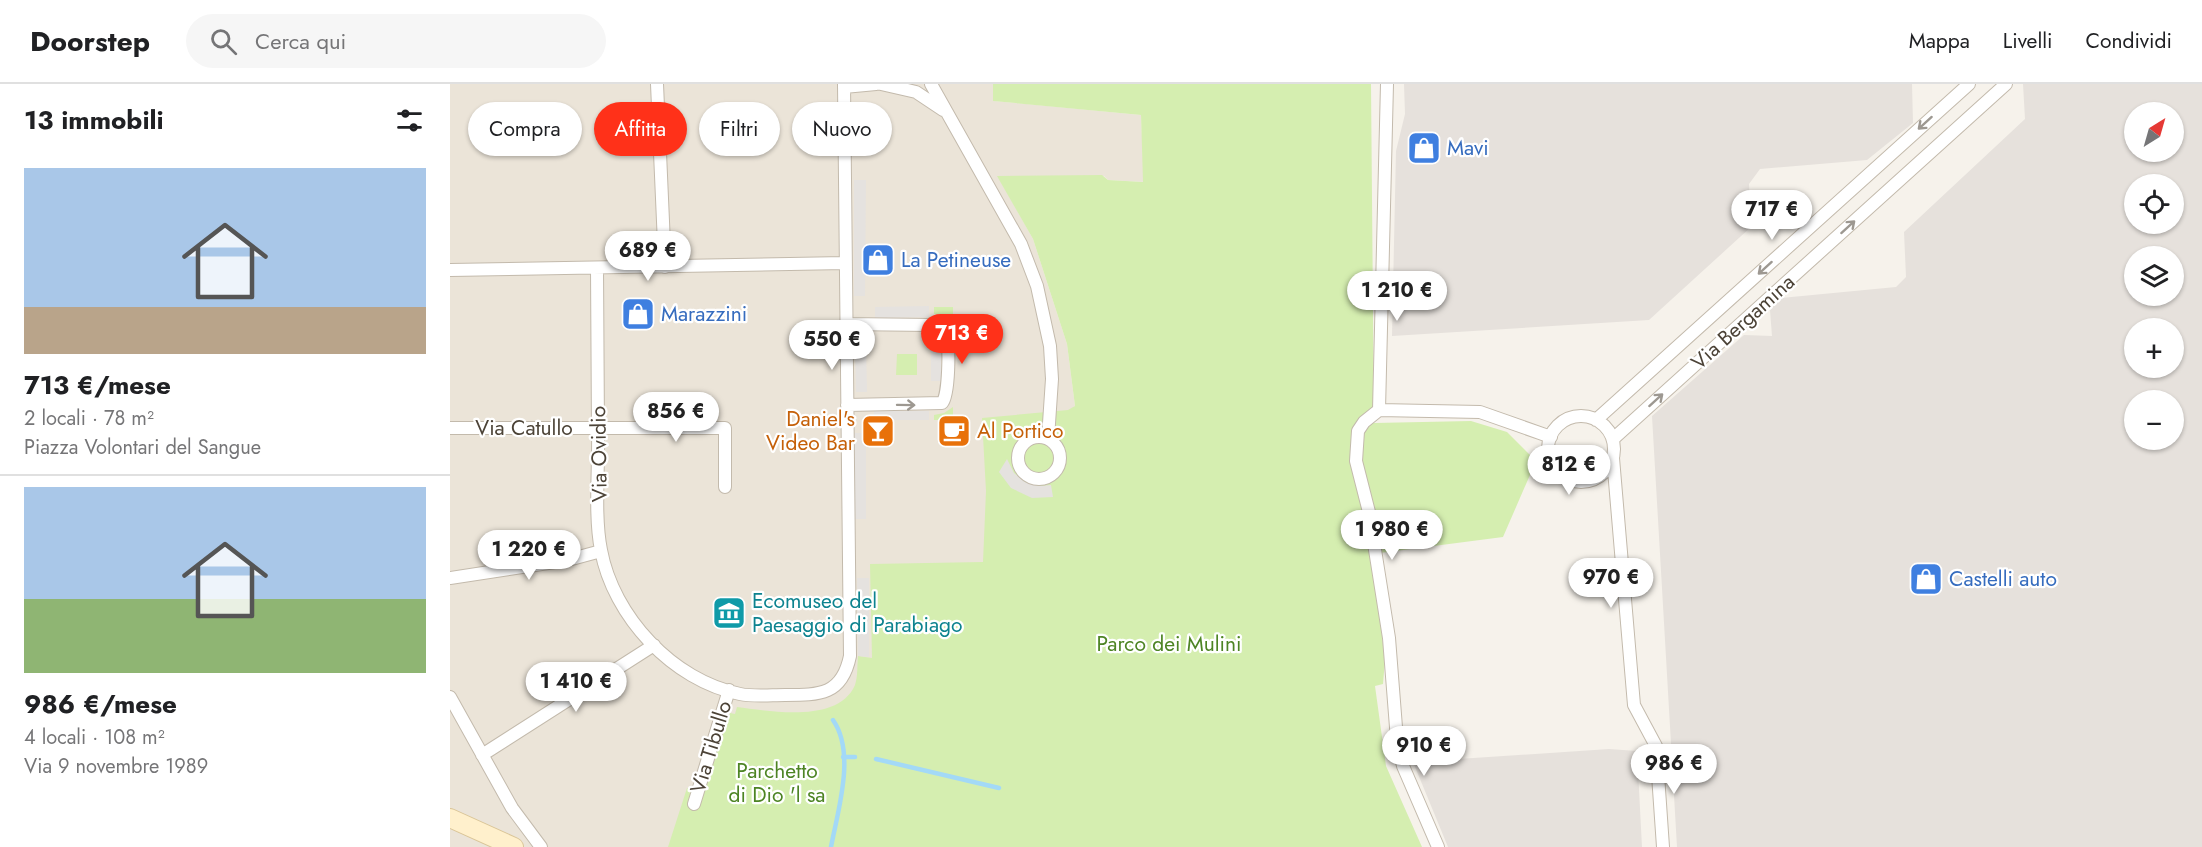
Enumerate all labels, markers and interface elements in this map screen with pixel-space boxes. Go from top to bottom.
search box [186,14,606,68]
text: Doorstep [30,21,150,62]
icon: search [207,25,240,58]
text: Cerca qui [255,25,346,57]
text: Mappa [1909,26,1970,56]
text: Livelli [2003,26,2053,56]
text: Condividi [2086,26,2172,56]
text: 13 immobili [24,101,164,139]
chip: Compra [468,102,582,156]
chip: Affitta [594,102,687,156]
chip: Filtri [699,102,780,156]
chip: Nuovo [792,102,892,156]
north arrow [2124,102,2184,162]
map controls [2124,102,2184,450]
icon: filters [393,104,426,137]
one-way arrow [1918,116,1933,130]
shop icon: Mavi [1406,130,1442,166]
place label: Mavi [1447,133,1489,163]
button: locate [2124,174,2184,234]
pin: 717 € [1730,190,1814,241]
text: 717 € [1745,195,1799,224]
icon: home [171,207,279,315]
one-way arrow [1840,220,1855,234]
pin: 689 € [606,231,690,282]
text: 689 € [619,236,677,265]
shop icon: La Petineuse [860,242,896,278]
place label: La Petineuse [901,245,1011,275]
button: layers [2124,246,2184,306]
one-way arrow [1757,261,1772,275]
street label: Via Bergamina [1685,267,1801,377]
pin: 1 210 € [1342,271,1452,322]
text: 1 210 € [1361,276,1433,305]
shop icon: Marazzini [620,296,656,332]
place label: Marazzini [661,299,747,329]
pin: 713 € [920,314,1004,365]
button: + [2124,318,2184,378]
text: 713 € [935,319,989,348]
pin: 550 € [790,320,874,371]
text: 550 € [803,325,861,354]
text: 713 €/mese [24,366,171,404]
button: − [2124,390,2184,450]
pin: 856 € [634,392,718,443]
one-way arrow [1648,393,1663,407]
text: 856 € [647,397,705,426]
one-way arrow [895,399,915,411]
text: 2 locali · 78 m² [24,404,154,433]
place label: Daniel's Video Bar [766,404,856,458]
street label: Via Ovidio [583,406,615,502]
street label: Via Catullo [475,413,573,443]
bar icon: Daniel's Video Bar [860,413,896,449]
cafe icon: Al Portico [936,413,972,449]
place label: Al Portico [977,416,1064,446]
text: Piazza Volontari del Sangue [24,433,261,462]
pin: 812 € [1527,445,1611,496]
text: 812 € [1542,450,1596,479]
pin: 1 980 € [1337,510,1447,561]
text: 1 980 € [1355,515,1429,544]
icon: home [171,526,279,634]
pin: 1 220 € [474,530,584,581]
text: 1 220 € [492,535,566,564]
pin: 970 € [1569,558,1653,609]
shop icon: Castelli auto [1908,561,1944,597]
text: 970 € [1582,563,1640,592]
place label: Castelli auto [1949,564,2057,594]
place label: Ecomuseo del Paesaggio di Parabiago [752,586,963,640]
museum icon: Ecomuseo del Paesaggio di Parabiago [711,595,747,631]
park label: Parco dei Mulini [1096,629,1242,659]
pin: 1 410 € [521,662,631,713]
text: 1 410 € [540,667,612,696]
text: 986 €/mese [24,685,177,723]
street label: Via Tibullo [683,697,739,797]
text: 4 locali · 108 m² [24,723,165,752]
pin: 910 € [1382,726,1466,777]
text: 910 € [1396,731,1452,760]
pin: 986 € [1632,744,1716,795]
text: 986 € [1645,749,1703,778]
text: Via 9 novembre 1989 [24,752,208,781]
park label: Parchetto di Dio 'l sa [729,756,825,810]

